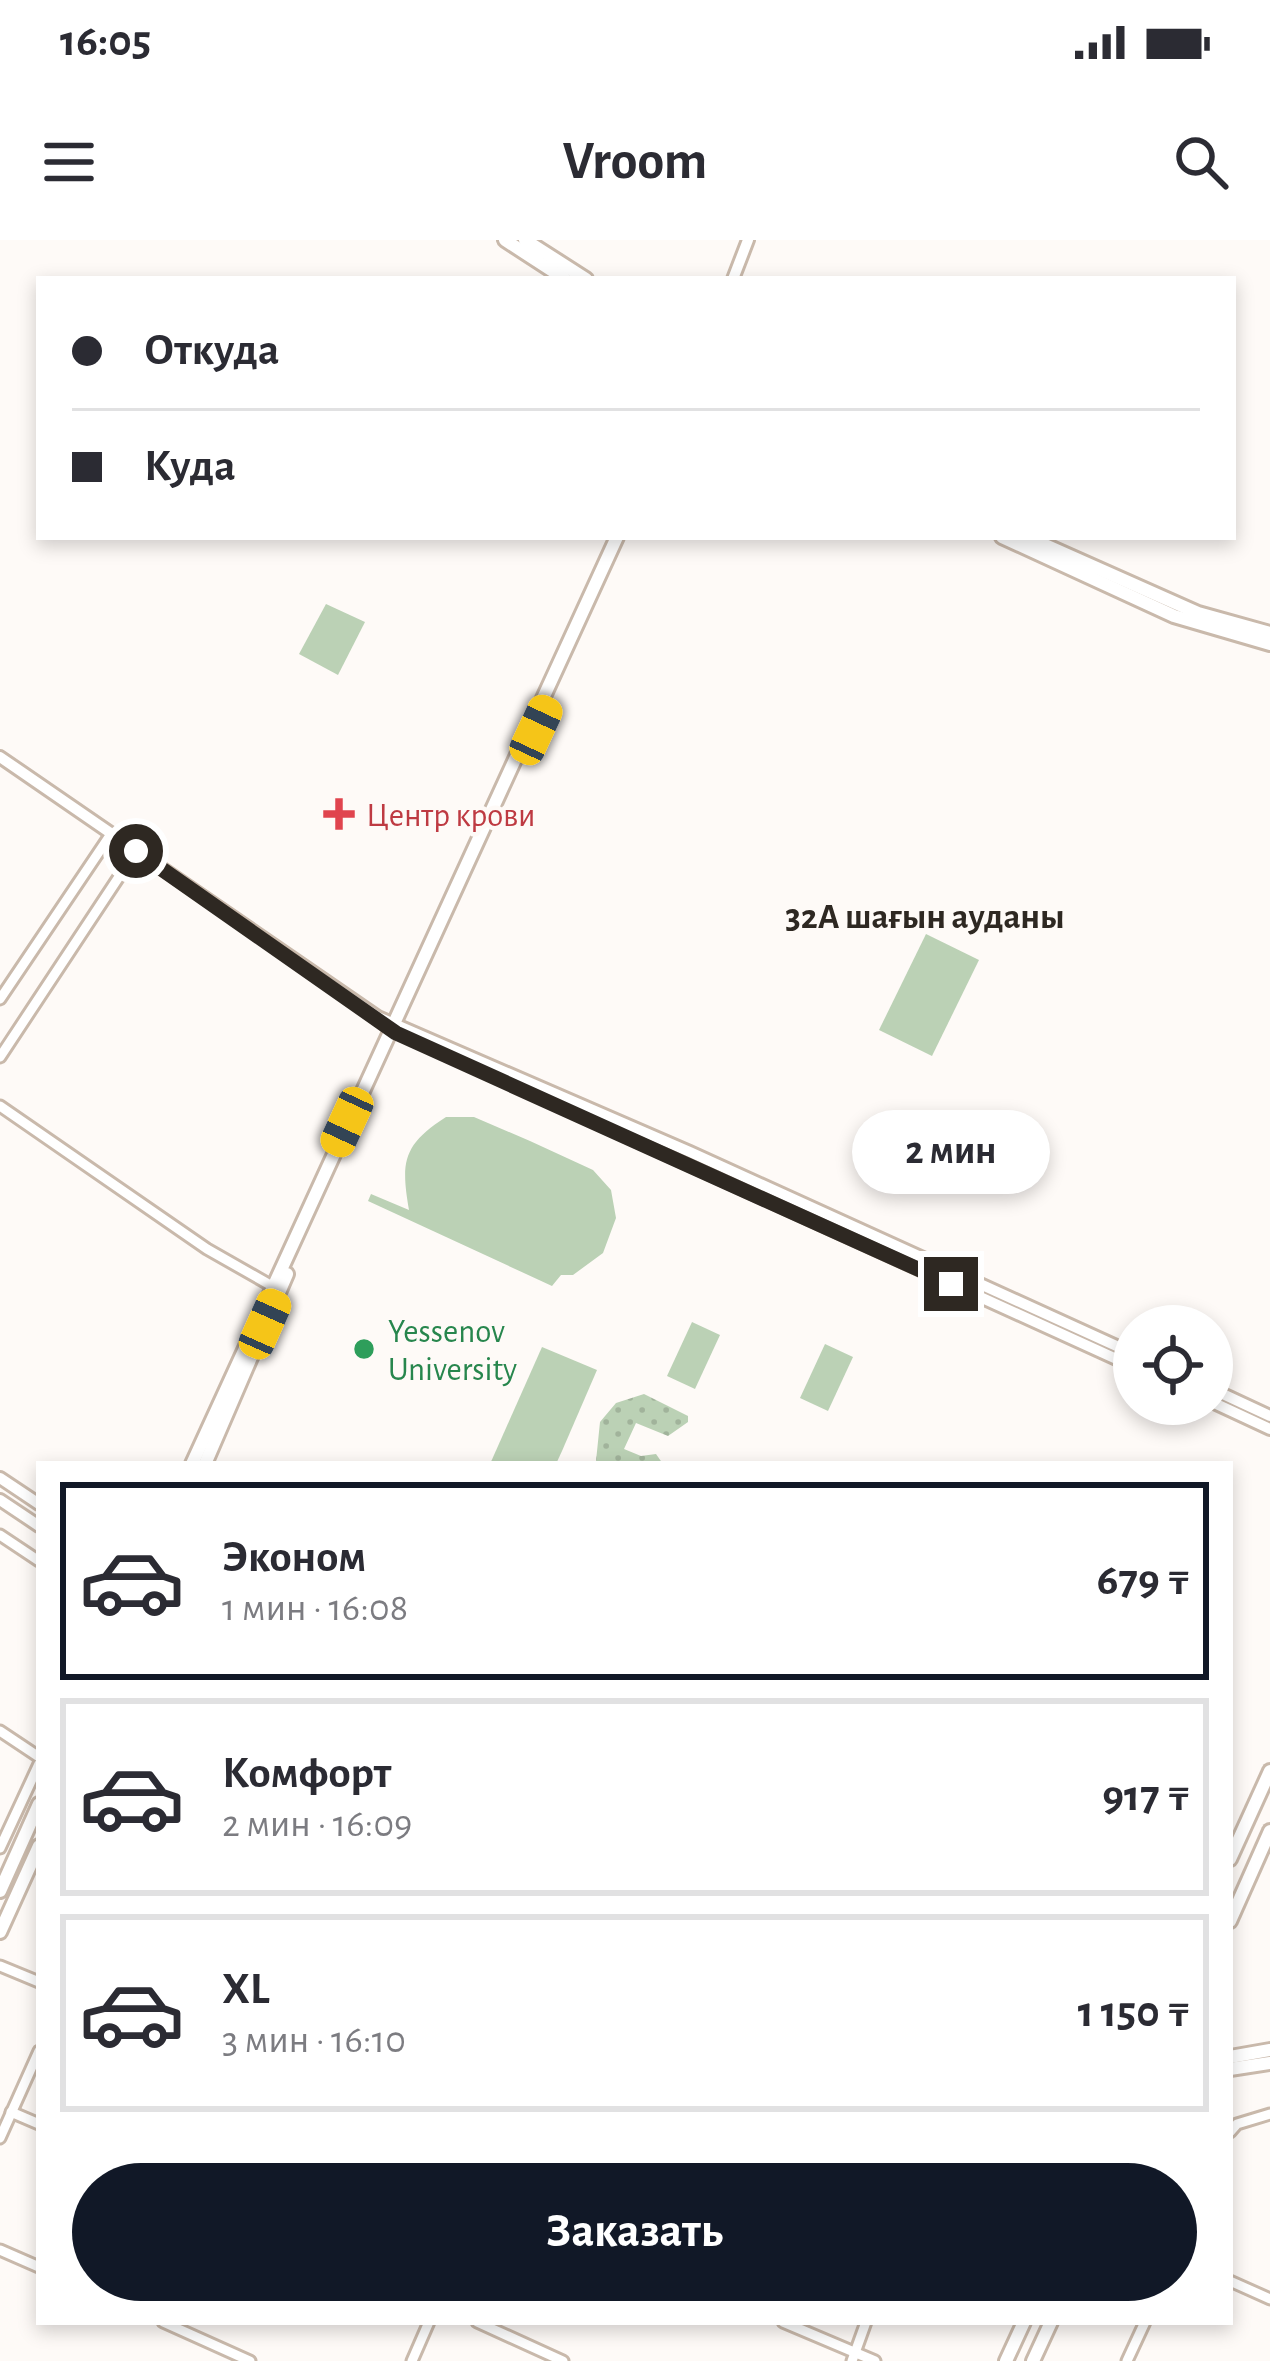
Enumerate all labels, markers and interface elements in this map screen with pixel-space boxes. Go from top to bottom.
text: 16:05 [60,19,151,64]
icon: menu [36,129,102,195]
icon: search [1168,129,1234,195]
text: Vroom [563,135,707,189]
text: Откуда [144,328,279,373]
text: Куда [144,444,236,489]
car [504,690,568,770]
marker: Центр крови [323,798,355,830]
place label: Центр крови [366,800,535,833]
route start [109,824,163,878]
district label: 32А шағын ауданы [785,899,1065,935]
car [315,1082,379,1162]
callout: 2 мин [852,1110,1050,1194]
text: 2 мин [905,1132,997,1171]
route end [924,1257,978,1311]
car [234,1284,296,1364]
map controls [1113,1305,1233,1425]
button: locate [1113,1305,1233,1425]
place label: Yessenov University [388,1316,517,1387]
marker: Yessenov University [351,1336,377,1362]
icon: car [78,1527,186,1635]
text: Эконом [222,1535,366,1580]
text: 679 ₸ [1097,1558,1191,1603]
text: 1 мин · 16:08 [222,1589,408,1628]
icon: car [78,1743,186,1851]
text: Комфорт [222,1751,391,1796]
text: 917 ₸ [1102,1774,1191,1819]
text: 2 мин · 16:09 [222,1805,412,1844]
icon: car [78,1959,186,2067]
text: XL [222,1967,270,2012]
text: 1 150 ₸ [1078,1990,1191,2035]
text: 3 мин · 16:10 [222,2021,406,2060]
button: Заказать [72,2163,1197,2301]

